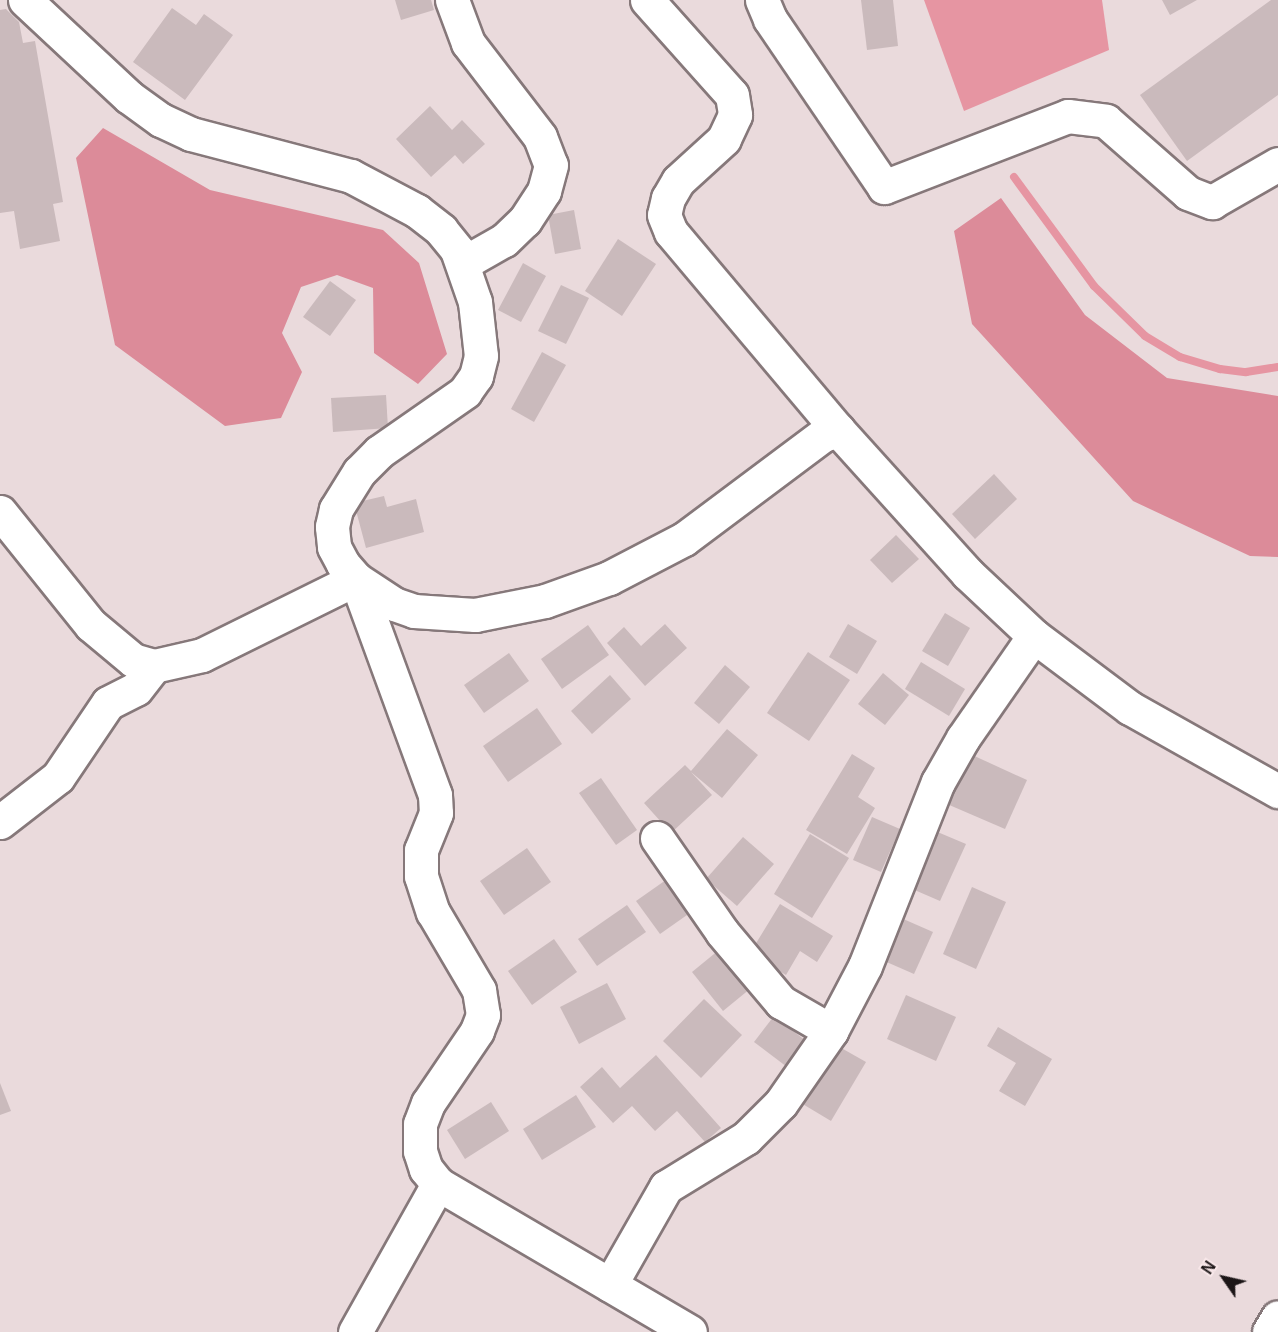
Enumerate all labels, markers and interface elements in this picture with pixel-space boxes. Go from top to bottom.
north arrow [1194,1248,1254,1308]
text: N [1198,1258,1219,1277]

